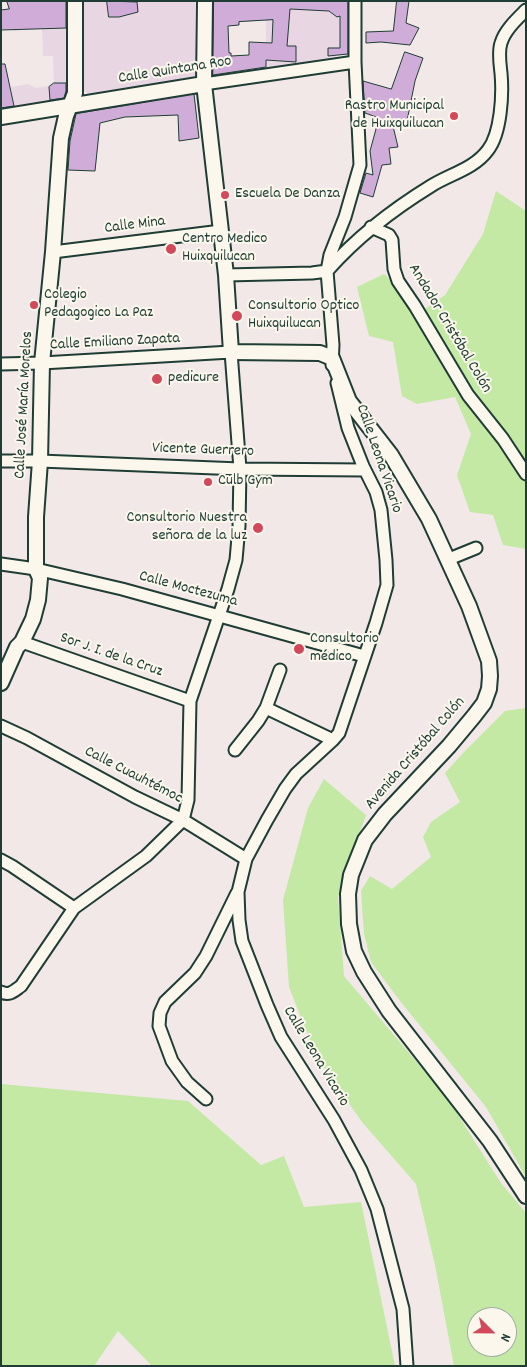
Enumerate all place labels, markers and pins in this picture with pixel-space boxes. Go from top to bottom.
place label: Rastro Municipal de Huixquilucan [345,97,444,135]
marker: Rastro Municipal de Huixquilucan [448,110,460,122]
place label: Escuela De Danza [235,185,340,205]
marker: Escuela De Danza [219,189,231,201]
place label: Centro Medico Huixquilucan [182,230,267,268]
marker: Centro Medico Huixquilucan [164,242,178,256]
place label: Colegio Pedagogico La Paz [44,286,153,324]
place label: Consultorio Optico Huixquilucan [248,297,359,335]
marker: Colegio Pedagogico La Paz [28,299,40,311]
marker: Consultorio Optico Huixquilucan [230,309,244,323]
place label: pedicure [168,369,219,389]
marker: pedicure [150,372,164,386]
place label: Culb Gym [218,472,273,492]
marker: Culb Gym [202,476,214,488]
place label: Consultorio Nuestra señora de la luz [127,509,247,547]
marker: Consultorio Nuestra señora de la luz [251,521,265,535]
place label: Consultorio médico [310,630,379,668]
marker: Consultorio médico [292,642,306,656]

